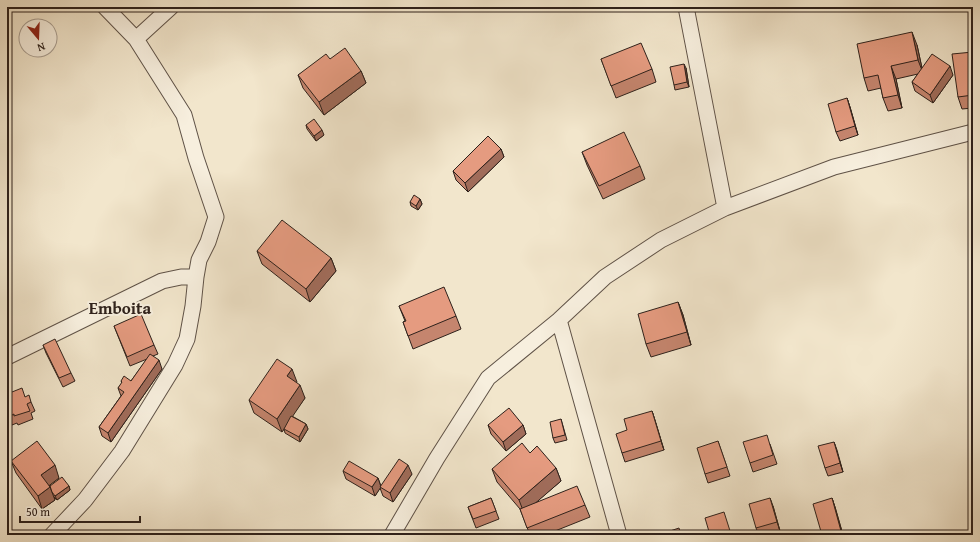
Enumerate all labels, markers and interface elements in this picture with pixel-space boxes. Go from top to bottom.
north arrow [18,18,58,58]
text: N [35,39,47,56]
district label: Emboita [89,295,151,320]
scale bar [20,498,140,524]
text: 50 m [26,503,50,520]

